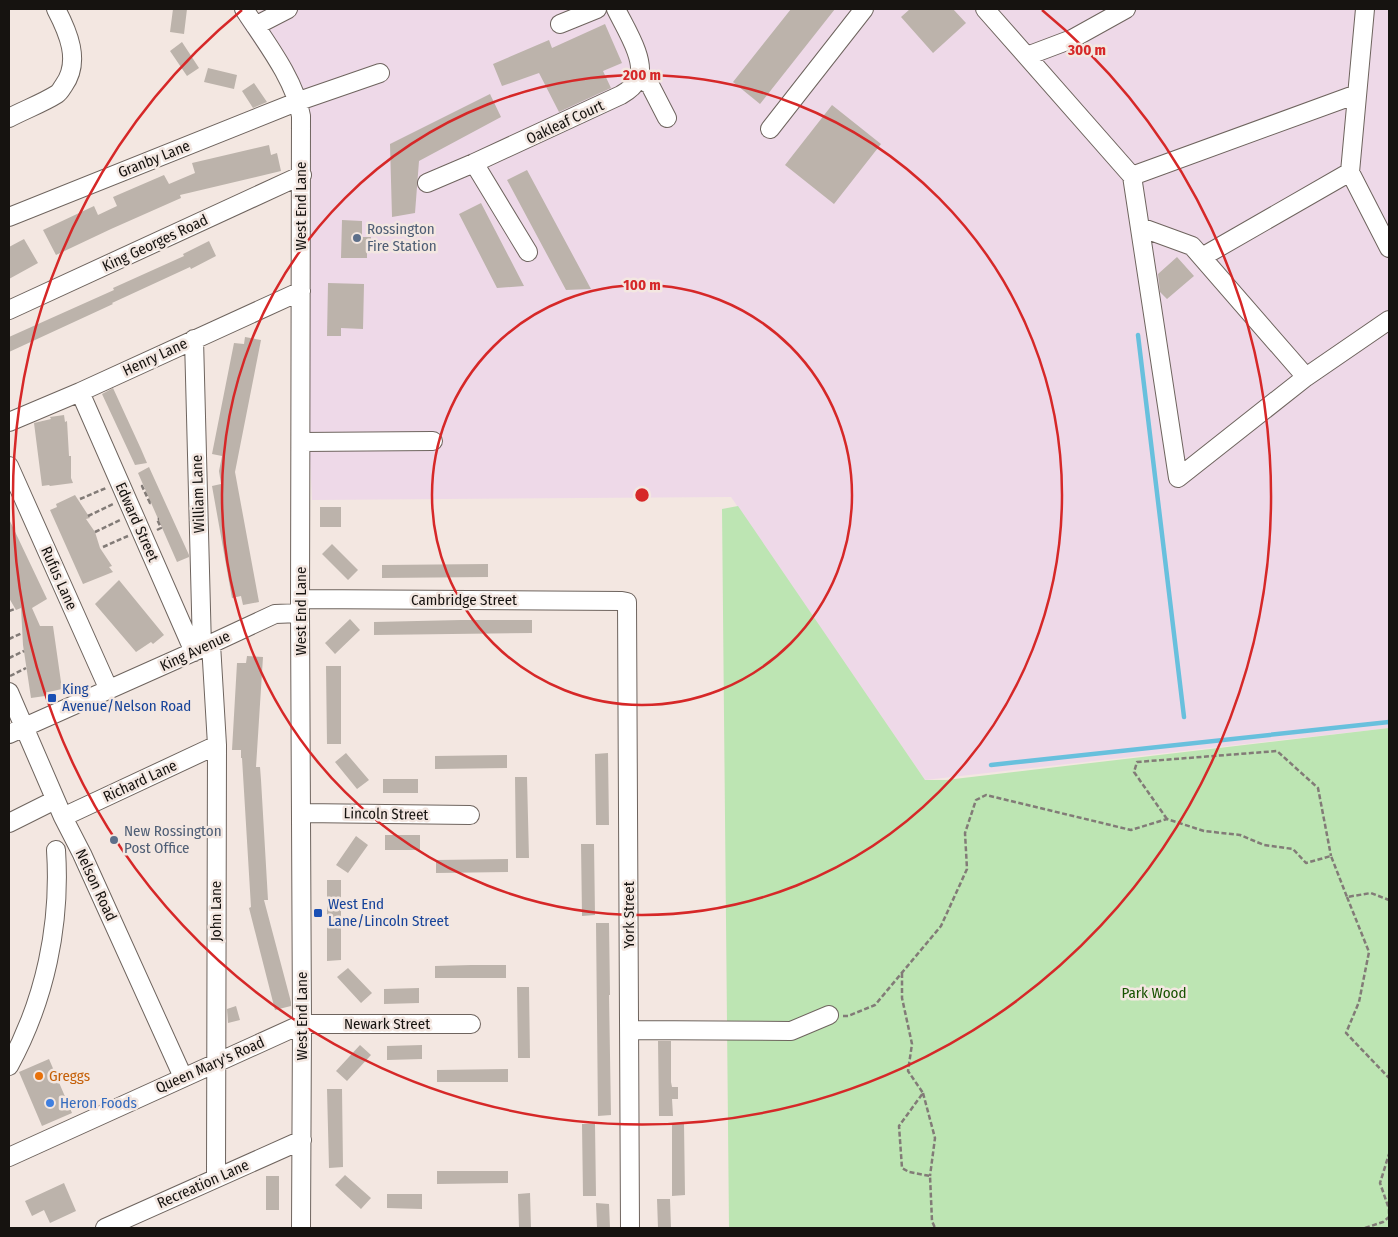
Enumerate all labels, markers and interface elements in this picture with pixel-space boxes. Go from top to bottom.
text: 300 m [1067,41,1106,59]
text: 200 m [622,66,661,84]
street label: Oakleaf Court [523,96,607,148]
street label: Granby Lane [115,136,193,182]
street label: West End Lane [292,162,310,250]
street label: King Georges Road [99,211,211,275]
place label: Rossington Fire Station [367,220,437,255]
marker: Rossington Fire Station [351,232,363,244]
text: 100 m [623,276,661,294]
street label: Henry Lane [120,334,190,380]
street label: William Lane [188,455,208,533]
street label: Edward Street [111,479,163,565]
centre of rings [633,486,651,504]
street label: Rufus Lane [37,543,81,613]
street label: West End Lane [292,567,310,655]
street label: Cambridge Street [411,591,517,609]
street label: King Avenue [157,627,233,675]
place label: King Avenue/Nelson Road [62,680,191,715]
marker: King Avenue/Nelson Road [46,692,58,704]
street label: Richard Lane [100,756,180,806]
street label: Lincoln Street [344,804,429,824]
place label: New Rossington Post Office [124,822,222,857]
marker: New Rossington Post Office [108,834,120,846]
street label: Nelson Road [72,846,120,924]
street label: John Lane [207,881,225,941]
street label: York Street [620,881,638,949]
place label: West End Lane/Lincoln Street [328,895,449,930]
marker: West End Lane/Lincoln Street [312,907,324,919]
street label: West End Lane [293,972,311,1060]
park label: Park Wood [1121,984,1187,1002]
street label: Newark Street [344,1015,430,1033]
street label: Queen Mary's Road [153,1033,267,1097]
place label: Greggs [49,1067,90,1085]
marker: Greggs [33,1070,45,1082]
place label: Heron Foods [60,1094,137,1112]
marker: Heron Foods [44,1097,56,1109]
street label: Recreation Lane [154,1156,252,1212]

